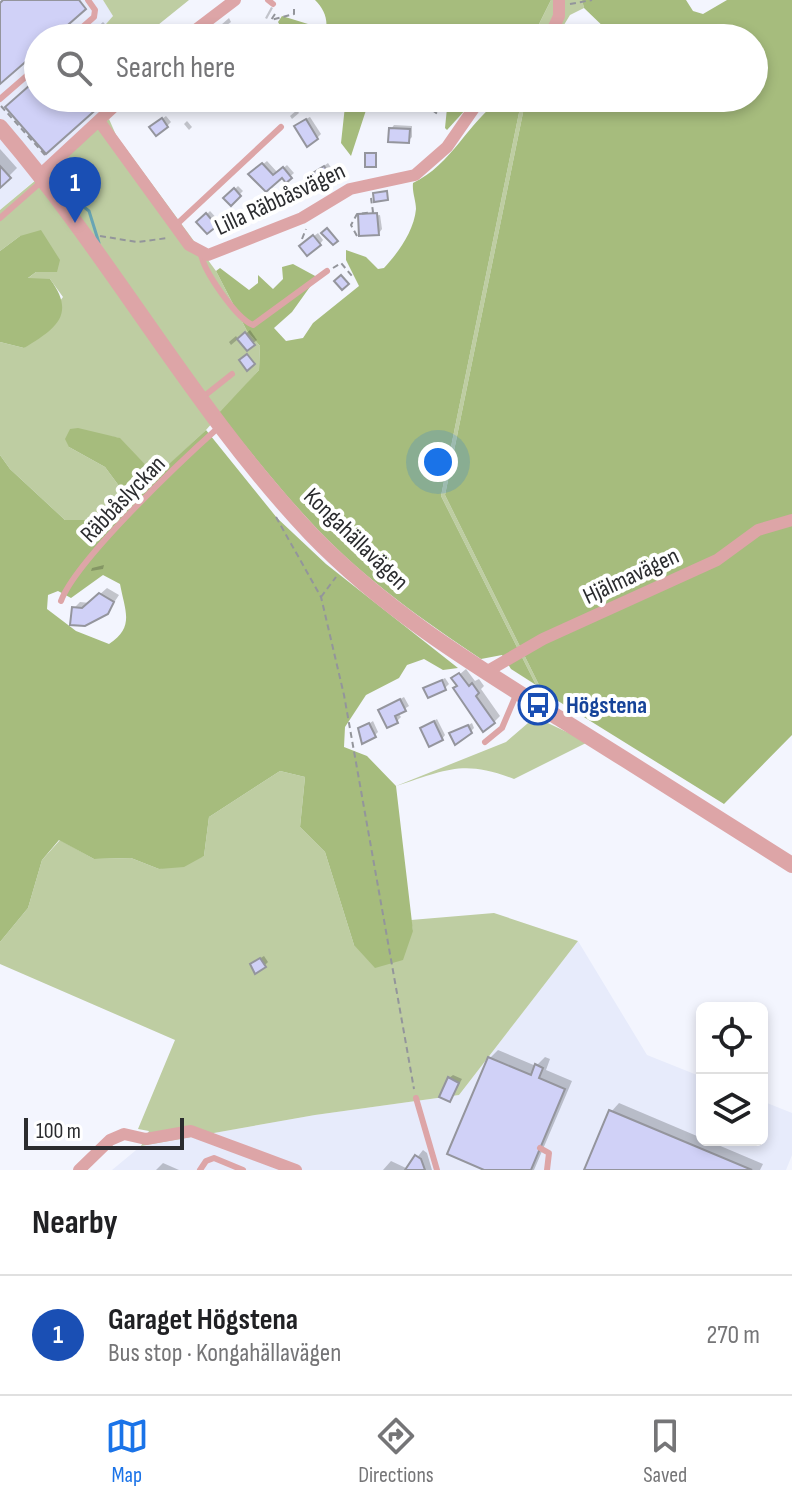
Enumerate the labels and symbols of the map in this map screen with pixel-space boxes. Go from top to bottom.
street label: Lilla Räbbåsvägen [210,156,350,242]
pin: 1 [49,157,101,223]
your location [418,442,458,482]
street label: Räbbåslyckan [75,450,171,548]
street label: Kongahällavägen [298,482,414,596]
street label: Hjälmavägen [579,541,683,611]
bus stop icon: Högstena [517,684,559,726]
place label: Högstena [566,691,647,720]
scale bar [24,1114,184,1150]

